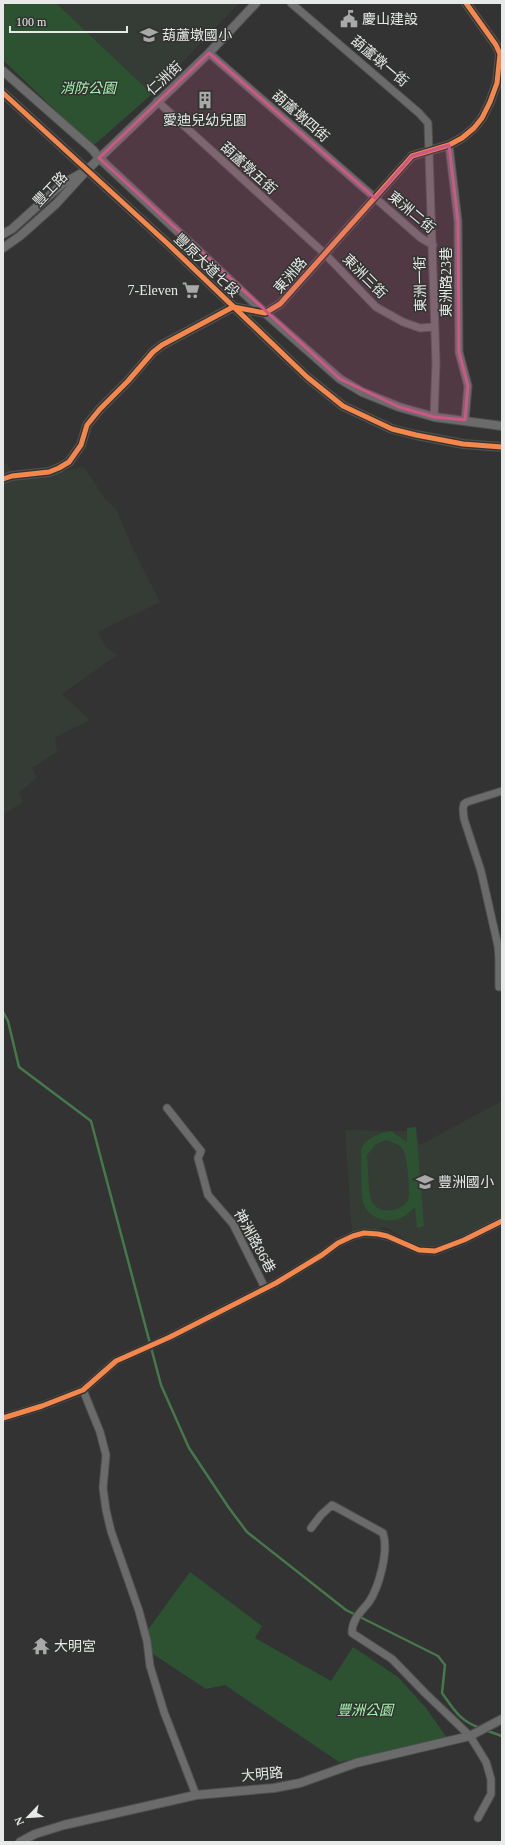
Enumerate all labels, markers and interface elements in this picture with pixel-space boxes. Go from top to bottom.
scale bar [10,8,127,34]
public building icon: 慶山建設 [339,9,359,29]
place label: 慶山建設 [362,12,418,27]
text: 100 m [16,15,47,29]
school or university icon: 葫蘆墩國小 [139,25,159,45]
place label: 葫蘆墩國小 [162,27,232,43]
street label: 葫蘆墩一街 [348,32,412,90]
street label: 仁洲街 [143,58,185,98]
park label: 消防公園 [60,81,118,96]
street label: 葫蘆墩四街 [269,87,333,145]
building icon: 愛迪兒幼兒園 [195,90,215,110]
place label: 愛迪兒幼兒園 [163,112,247,128]
street label: 葫蘆墩五街 [218,139,280,197]
street label: 豐工路 [30,169,70,210]
street label: 東洲二街 [385,188,439,236]
street label: 豐原大道七段 [171,231,242,300]
street label: 東洲路23巷 [438,247,454,317]
street label: 東洲三街 [340,251,390,301]
street label: 東洲路 [270,254,310,296]
street label: 東洲一街 [412,256,428,312]
supermarket icon: 7-Eleven [181,280,201,300]
place label: 7-Eleven [127,283,178,298]
school or university icon: 豐洲國小 [415,1172,435,1192]
place label: 豐洲國小 [438,1174,494,1190]
street label: 神洲路86巷 [231,1207,279,1275]
temple icon: 大明宮 [31,1636,51,1656]
place label: 大明宮 [54,1639,96,1654]
park label: 豐洲公園 [337,1703,395,1718]
street label: 大明路 [240,1765,284,1784]
north arrow [8,1797,48,1837]
text: N [12,1815,26,1827]

